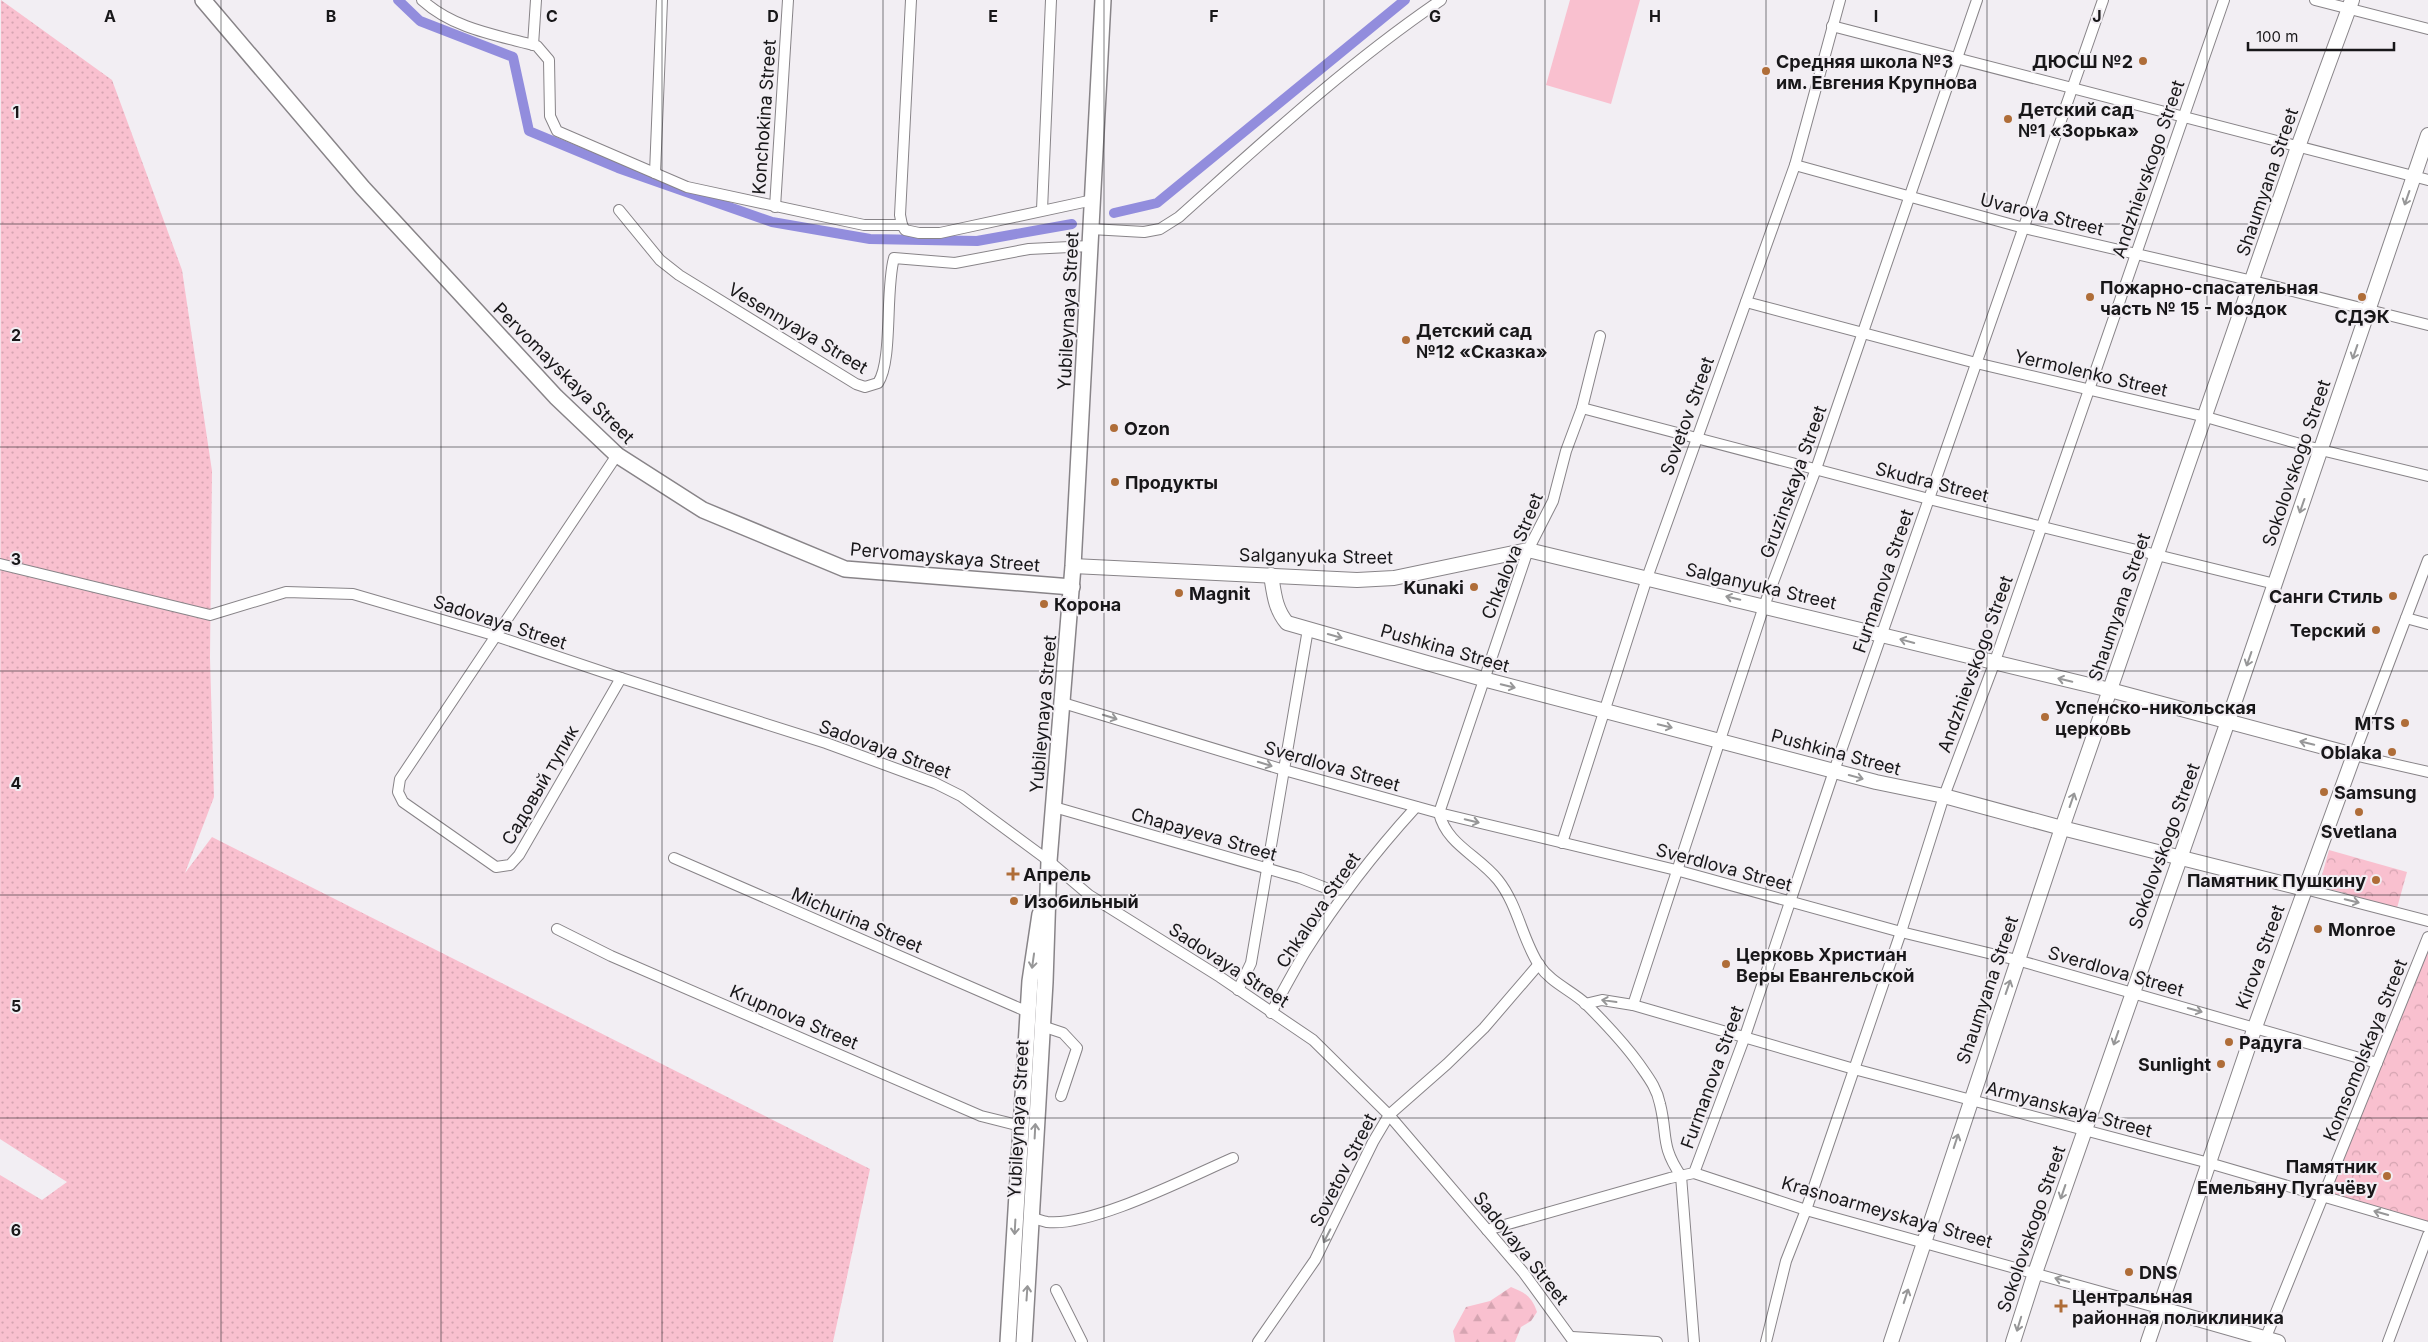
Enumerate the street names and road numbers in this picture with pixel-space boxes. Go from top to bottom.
street label: Konchokina Street [748,39,780,195]
street label: Andzhievskogo Street [2108,77,2188,261]
street label: Shaumyana Street [2232,105,2302,259]
street label: Uvarova Street [1978,189,2106,240]
street label: Yubileynaya Street [1053,231,1083,391]
street label: Vesennyaya Street [725,278,872,378]
street label: Pervomayskaya Street [489,298,639,448]
street label: Yermolenko Street [2012,345,2170,401]
street label: Sovetov Street [1656,354,1718,478]
street label: Sokolovskogo Street [2258,377,2334,549]
street label: Gruzinskaya Street [1756,403,1830,561]
street label: Skudra Street [1873,458,1991,506]
street label: Chkalova Street [1477,490,1547,622]
street label: Furmanova Street [1849,506,1917,656]
street label: Shaumyana Street [2084,530,2154,684]
street label: Pervomayskaya Street [849,538,1041,576]
street label: Salganyuka Street [1239,544,1393,568]
street label: Salganyuka Street [1684,558,1839,614]
street label: Andzhievskogo Street [1933,573,2017,755]
street label: Sadovaya Street [431,591,569,653]
street label: Pushkina Street [1378,620,1512,676]
street label: Yubileynaya Street [1026,634,1060,794]
street label: Sadovaya Street [816,715,954,783]
street label: Садовый тупик [497,721,583,848]
street label: Pushkina Street [1769,725,1903,779]
street label: Sverdlova Street [1262,737,1402,795]
street label: Sokolovskogo Street [2124,760,2204,932]
street label: Chapayeva Street [1129,803,1279,865]
street label: Sverdlova Street [1654,839,1794,895]
street label: Chkalova Street [1272,848,1364,972]
street label: Michurina Street [788,883,926,957]
street label: Kirova Street [2231,902,2289,1012]
street label: Shaumyana Street [1952,913,2022,1067]
street label: Sadovaya Street [1165,918,1293,1012]
street label: Sverdlova Street [2046,942,2186,1000]
street label: Komsomolskaya Street [2319,956,2411,1144]
street label: Krupnova Street [727,980,862,1054]
street label: Furmanova Street [1676,1003,1748,1151]
street label: Yubileynaya Street [1003,1039,1033,1199]
street label: Armyanskaya Street [1984,1077,2154,1141]
street label: Sovetov Street [1305,1110,1381,1230]
street label: Sokolovskogo Street [1993,1143,2069,1315]
street label: Krasnoarmeyskaya Street [1779,1172,1995,1252]
street label: Sadovaya Street [1469,1187,1573,1309]

